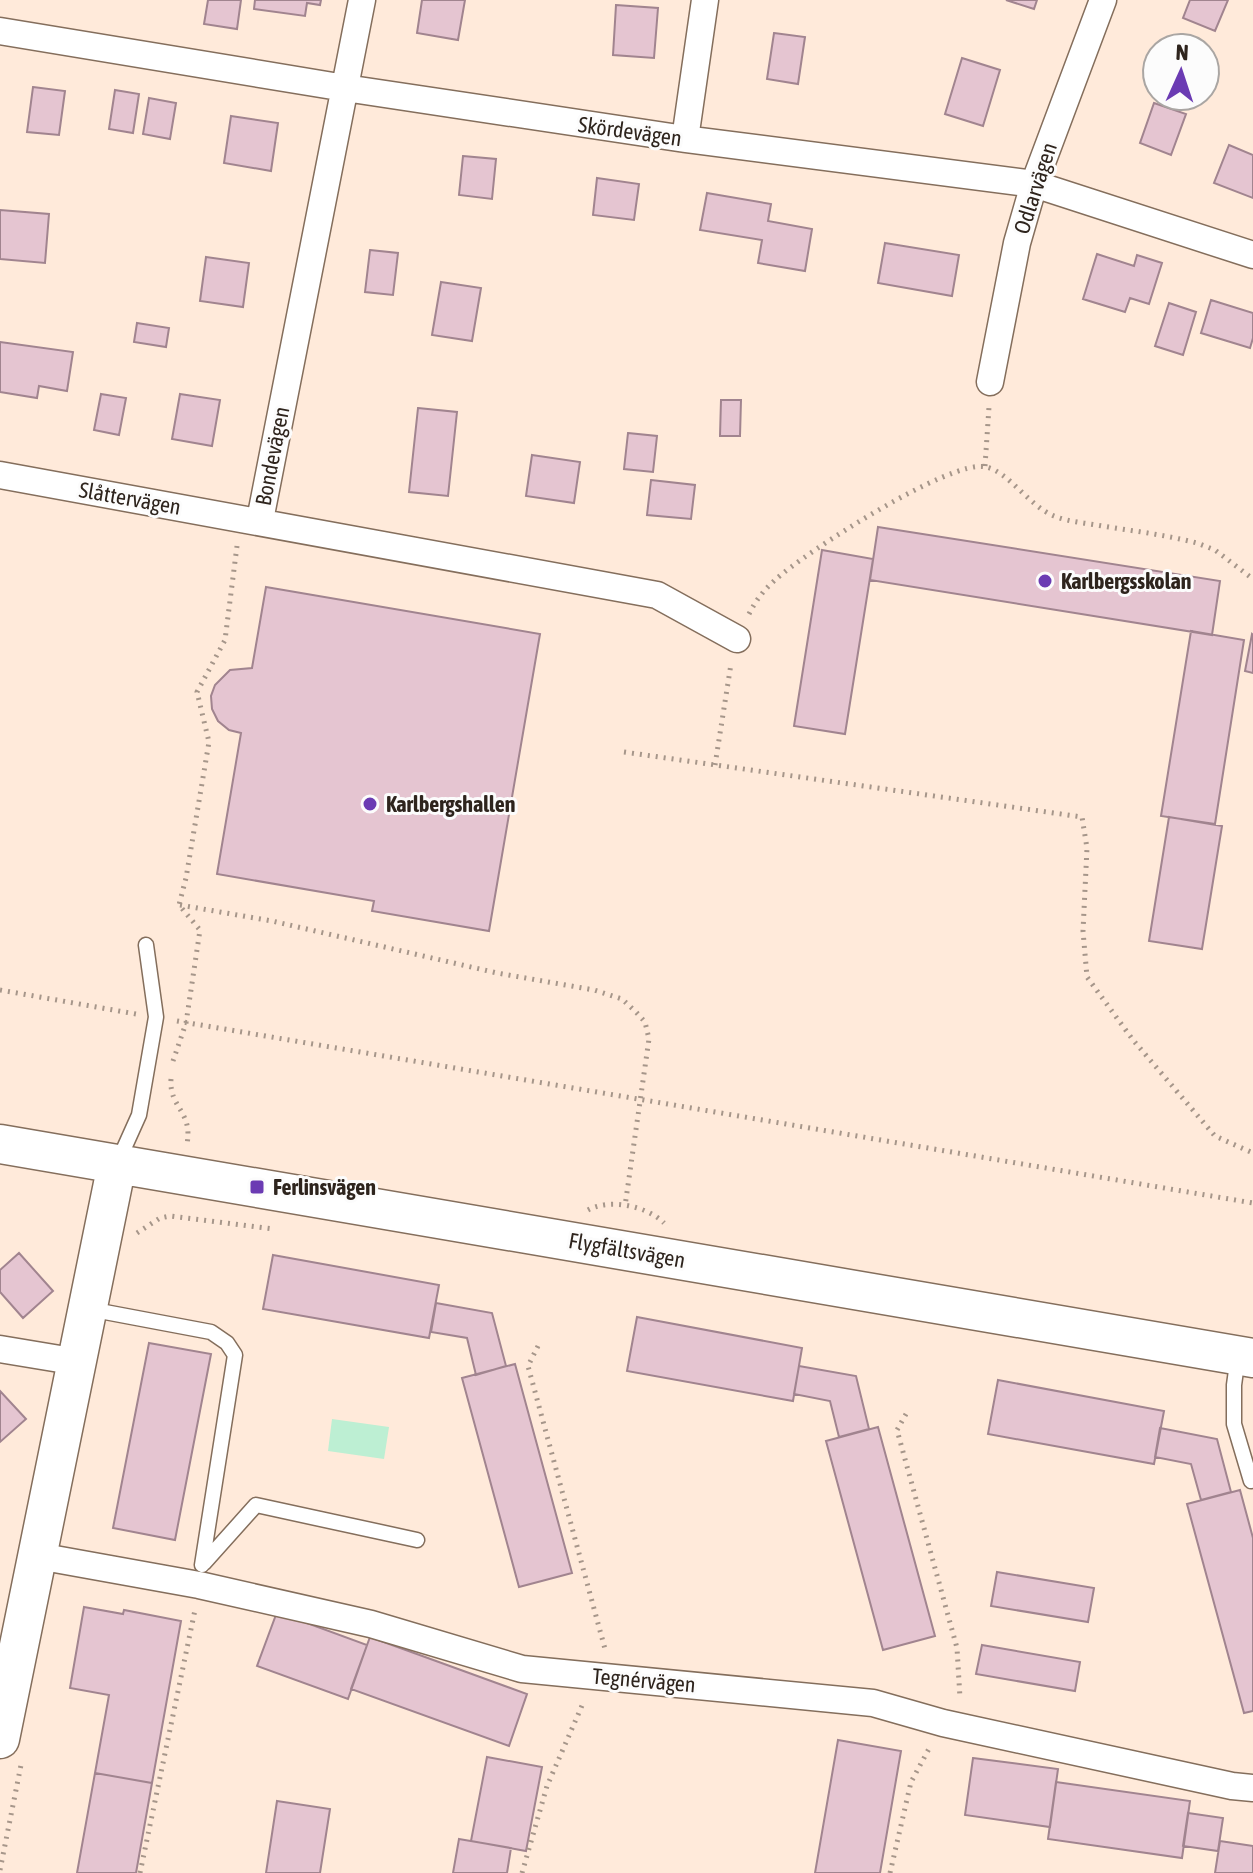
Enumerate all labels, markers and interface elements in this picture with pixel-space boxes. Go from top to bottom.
north arrow [1141,32,1221,112]
text: N [1175,39,1189,65]
street label: Skördevägen [577,111,683,151]
street label: Odlarvägen [1008,139,1062,237]
street label: Bondevägen [250,404,294,508]
street label: Slåttervägen [77,476,183,520]
place label: Karlbergsskolan [1061,568,1191,594]
marker: Karlbergsskolan [1036,572,1054,590]
place label: Karlbergshallen [386,791,515,817]
marker: Karlbergshallen [361,795,379,813]
place label: Ferlinsvägen [273,1174,376,1200]
marker: Ferlinsvägen [248,1178,266,1196]
street label: Flygfältsvägen [567,1227,687,1273]
street label: Tegnérvägen [591,1663,697,1697]

